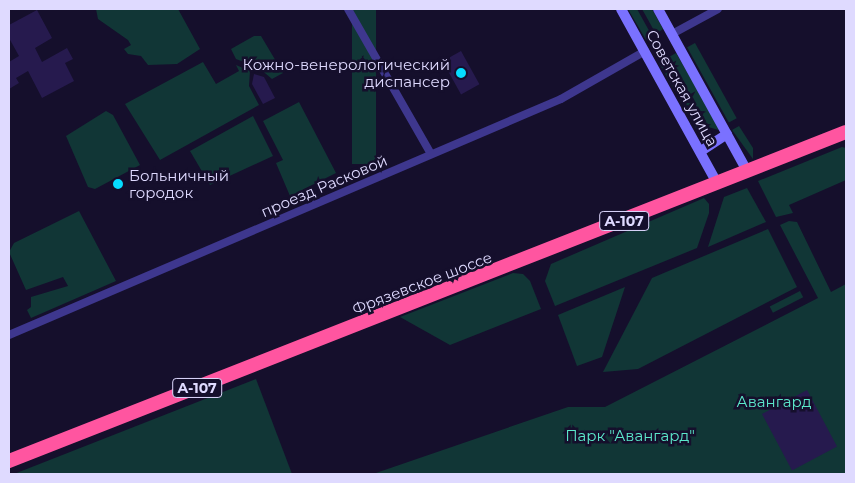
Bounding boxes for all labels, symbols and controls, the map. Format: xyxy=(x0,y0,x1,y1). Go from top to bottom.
street label: Советская улица xyxy=(643,27,721,149)
place label: Кожно-венерологический диспансер xyxy=(243,55,450,90)
marker: Кожно-венерологический диспансер xyxy=(454,66,468,80)
street label: проезд Расковой xyxy=(258,151,390,221)
place label: Больничный городок xyxy=(129,166,229,201)
marker: Больничный городок xyxy=(111,177,125,191)
road number: А-107 xyxy=(599,210,649,232)
street label: Фрязевское шоссе xyxy=(350,248,494,318)
road number: А-107 xyxy=(172,376,222,399)
park label: Авангард xyxy=(736,393,812,411)
park label: Парк "Авангард" xyxy=(565,427,695,445)

